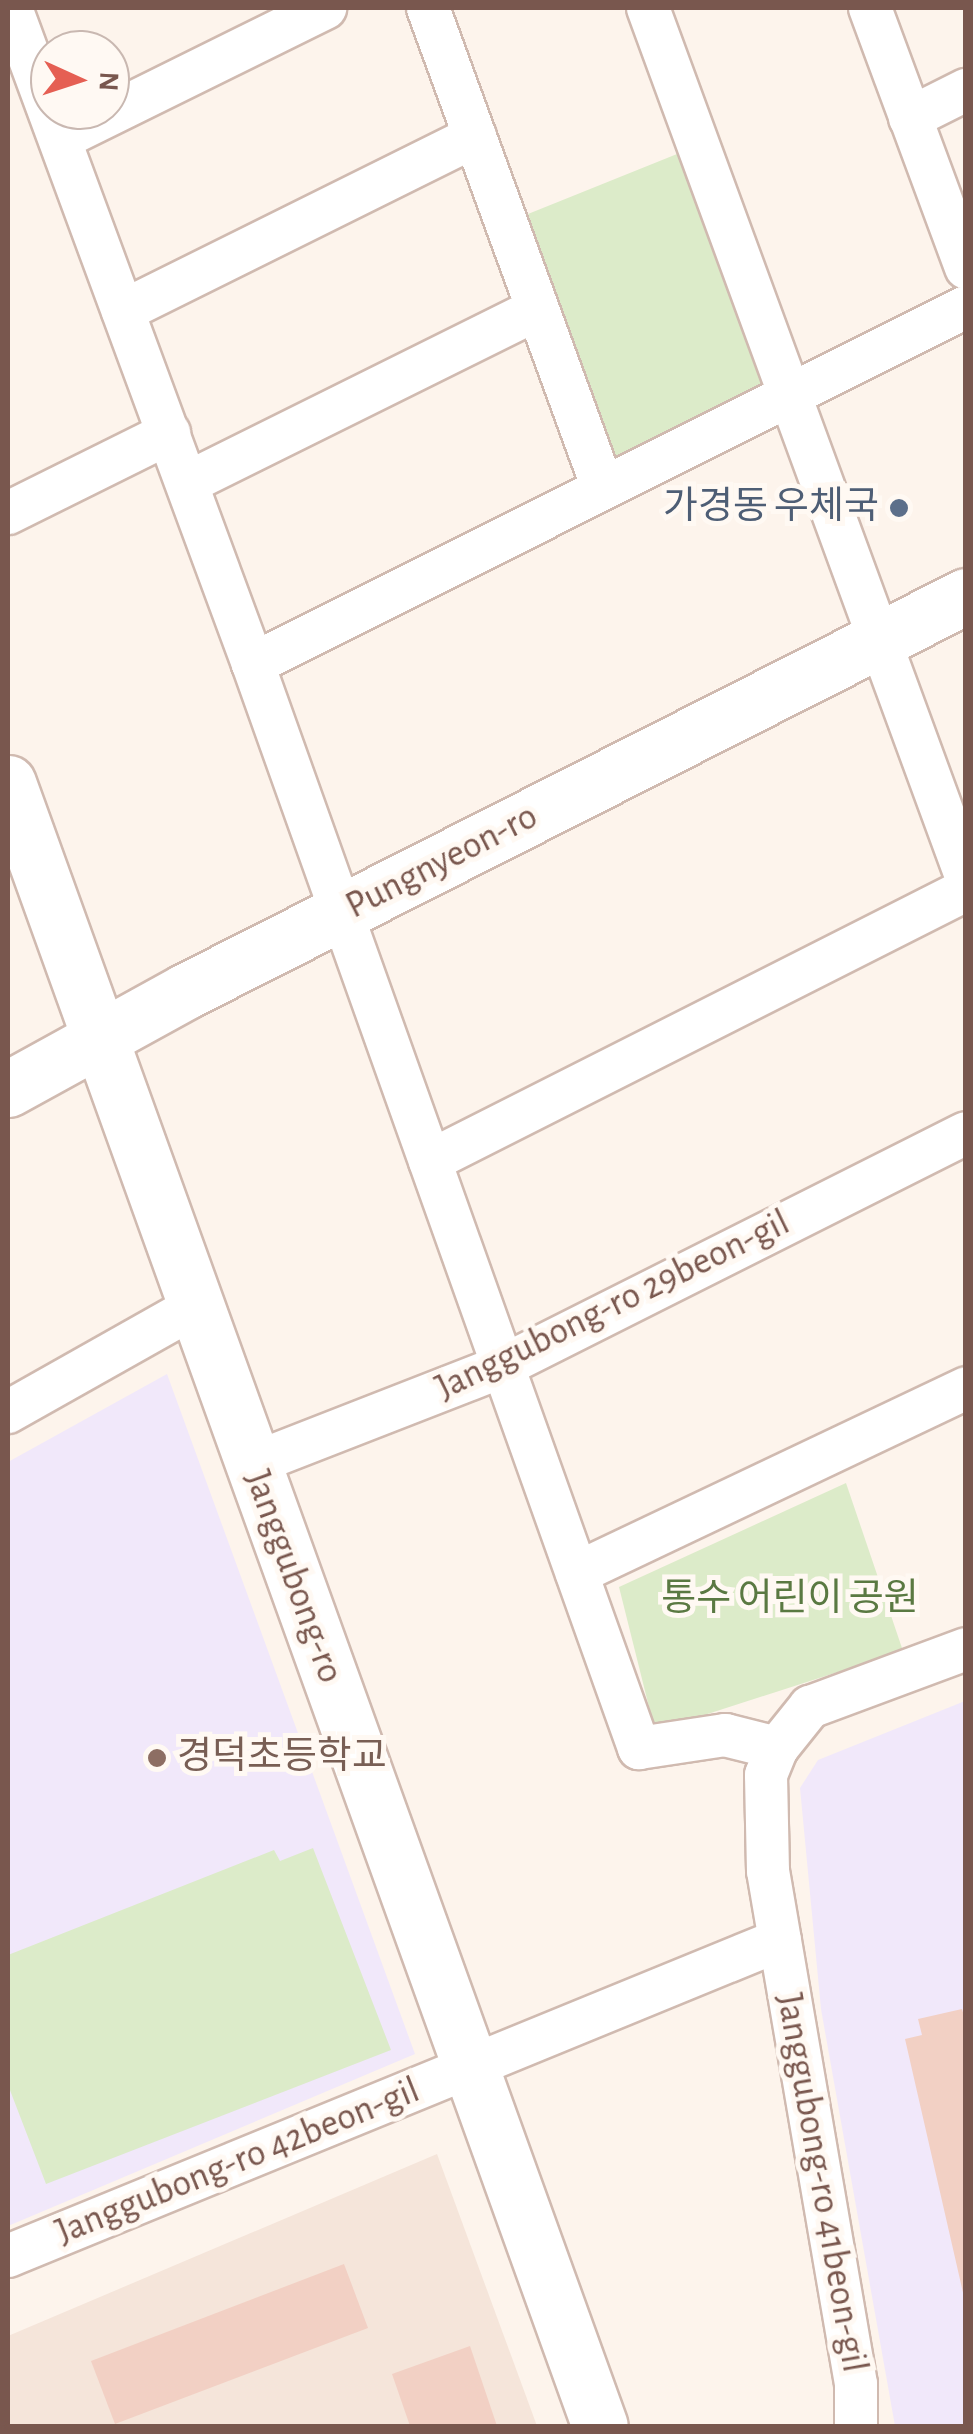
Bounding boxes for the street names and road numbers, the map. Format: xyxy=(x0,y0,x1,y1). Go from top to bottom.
street label: Pungnyeon-ro xyxy=(339,794,545,930)
street label: Janggubong-ro 29beon-gil xyxy=(429,1201,797,1411)
street label: Janggubong-ro xyxy=(233,1465,353,1689)
street label: Janggubong-ro 41beon-gil xyxy=(765,1990,877,2376)
street label: Janggubong-ro 42beon-gil xyxy=(49,2068,427,2256)

